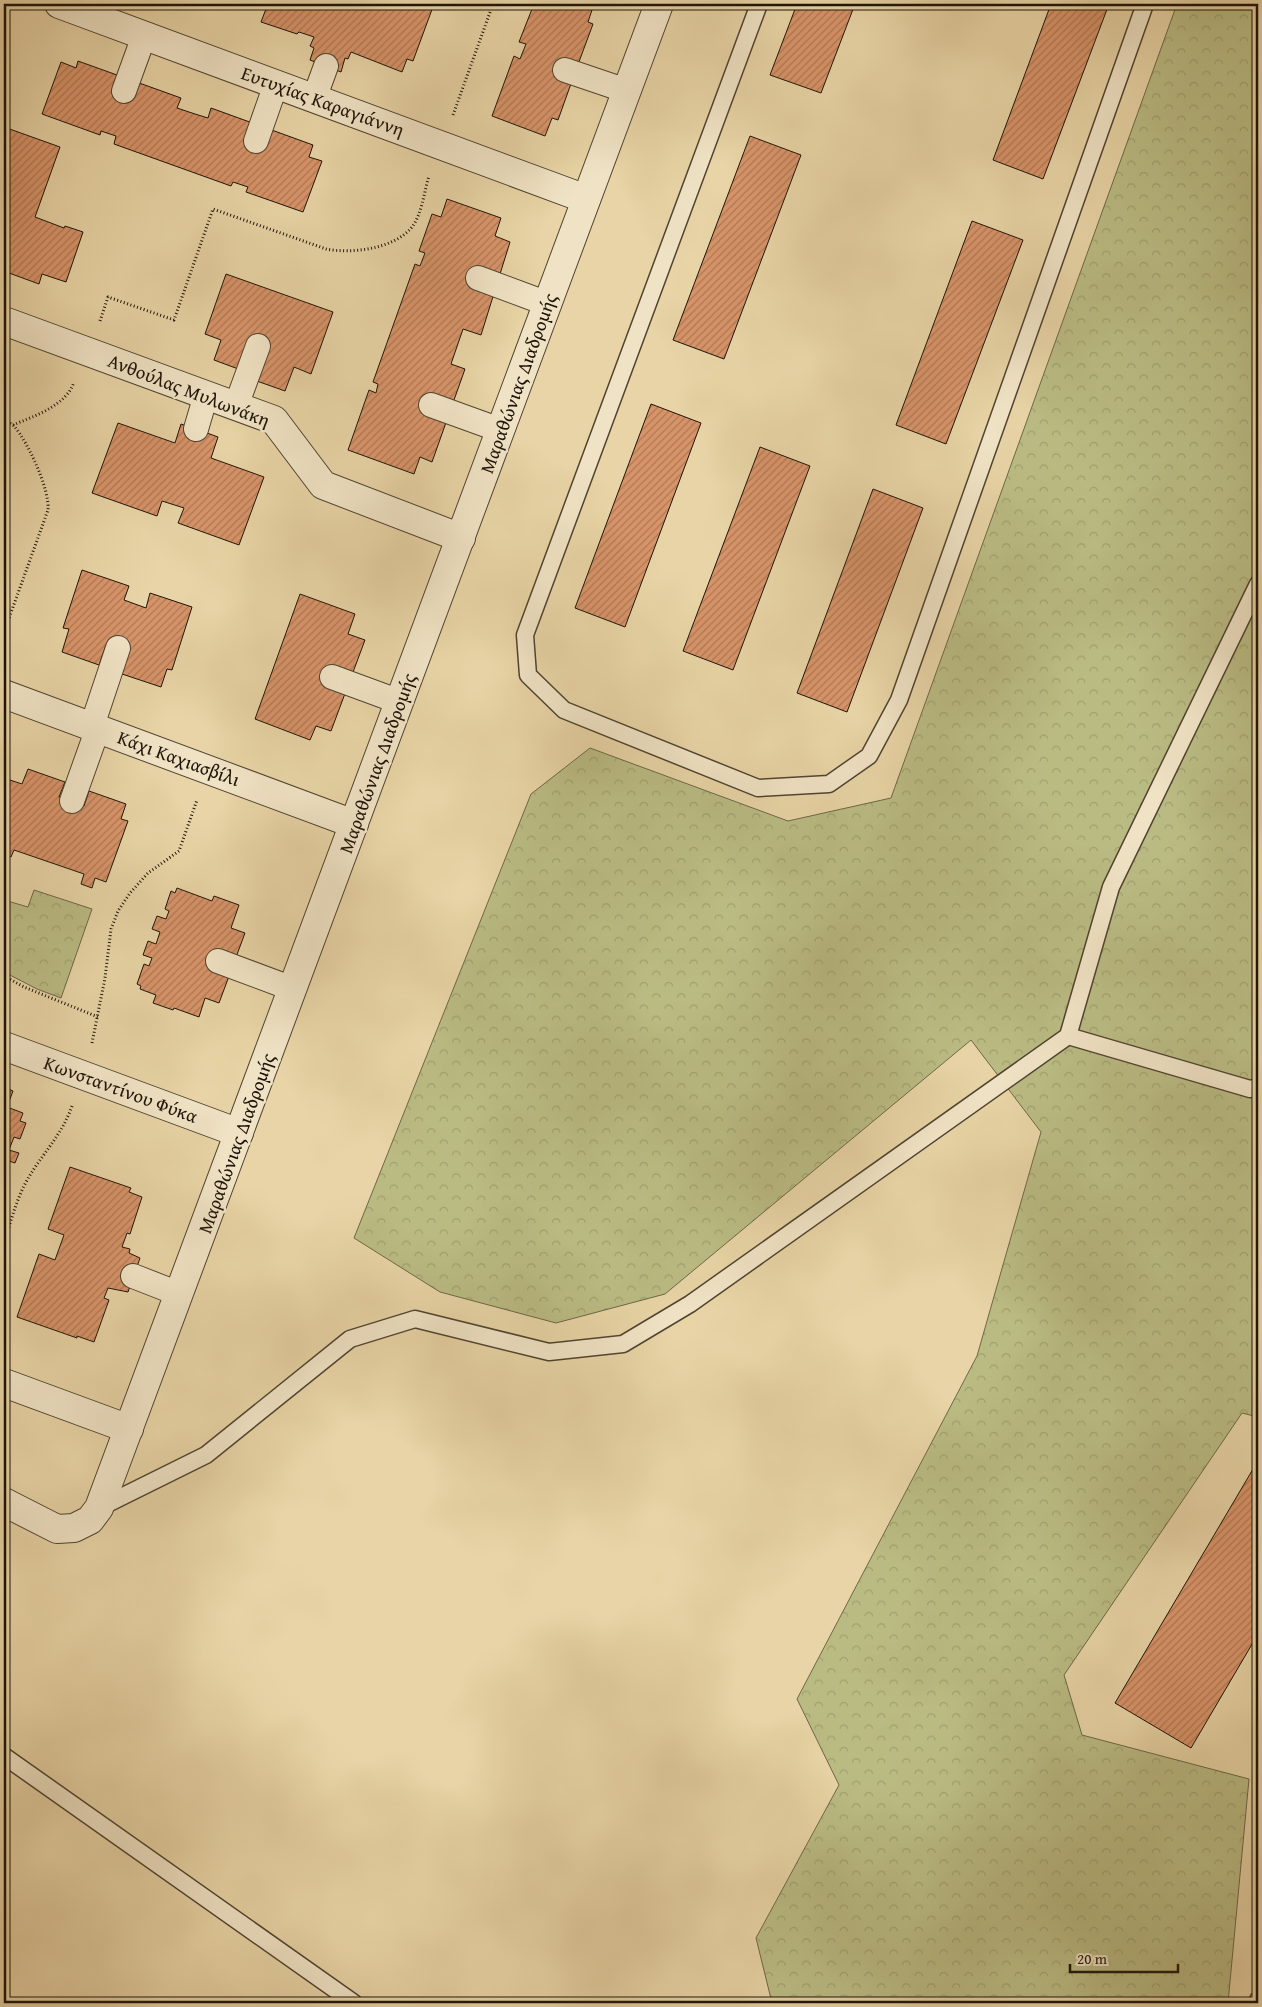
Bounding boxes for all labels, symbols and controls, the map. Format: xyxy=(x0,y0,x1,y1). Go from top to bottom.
street label: Ευτυχίας Καραγιάννη xyxy=(238,59,408,143)
street label: Μαραθώνιας Διαδρομής xyxy=(472,289,564,477)
street label: Ανθούλας Μυλωνάκη xyxy=(104,346,274,434)
street label: Μαραθώνιας Διαδρομής xyxy=(331,669,423,857)
street label: Κάχι Καχιασβίλι xyxy=(114,723,244,793)
street label: Κωνσταντίνου Φύκα xyxy=(40,1048,202,1130)
street label: Μαραθώνιας Διαδρομής xyxy=(190,1049,282,1237)
scale bar xyxy=(1070,1942,1177,1974)
text: 20 m xyxy=(1077,1948,1108,1969)

